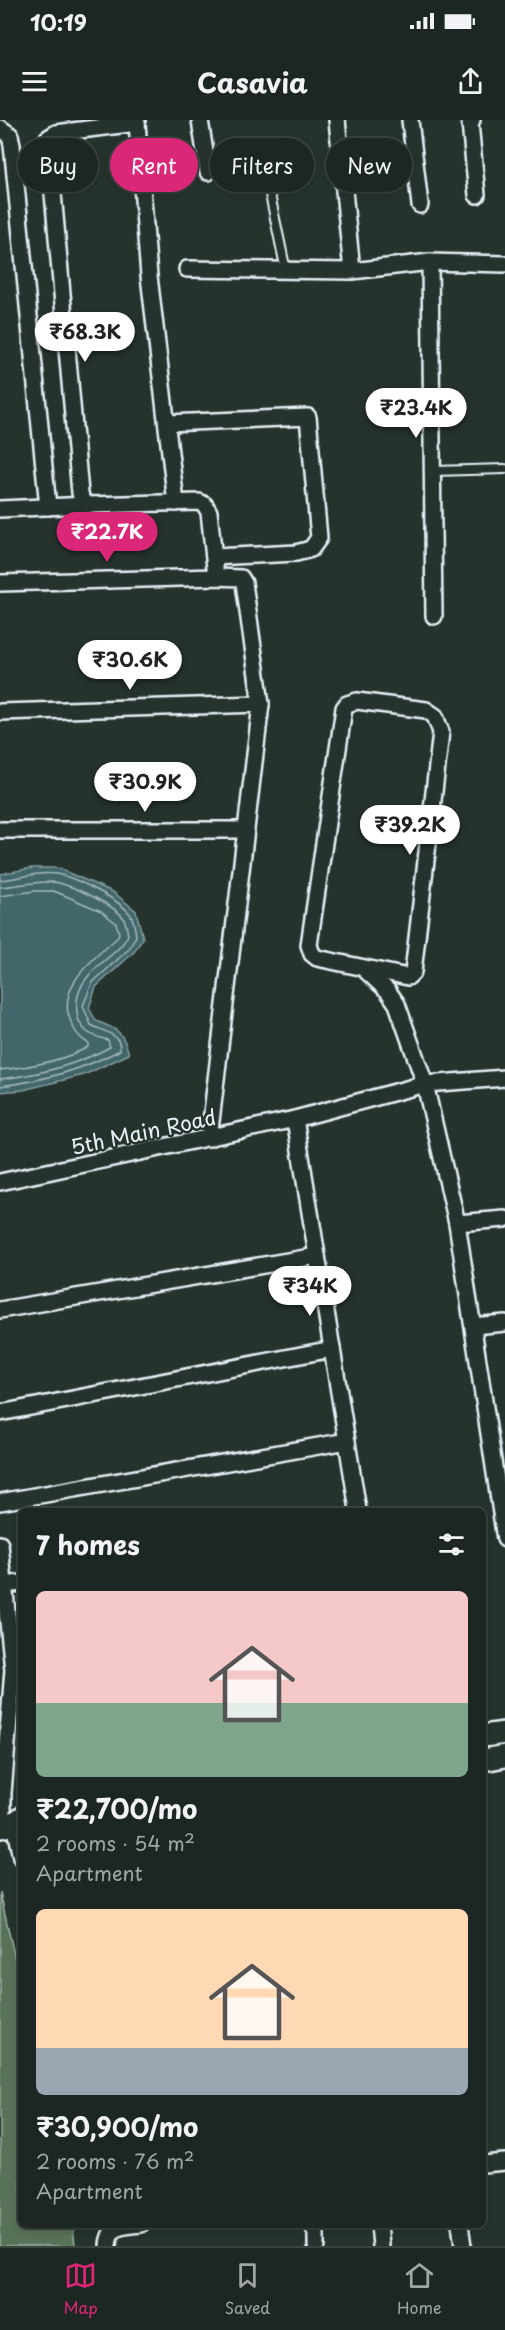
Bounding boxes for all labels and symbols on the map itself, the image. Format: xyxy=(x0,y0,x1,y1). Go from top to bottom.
pin: ₹68.3K xyxy=(36,312,134,363)
pin: ₹23.4K xyxy=(367,388,465,439)
pin: ₹22.7K xyxy=(58,512,156,563)
pin: ₹30.6K xyxy=(81,640,179,691)
pin: ₹30.9K xyxy=(96,762,194,813)
pin: ₹39.2K xyxy=(361,805,459,856)
street label: 5th Main Road xyxy=(67,1100,219,1162)
pin: ₹34K xyxy=(274,1266,346,1317)

